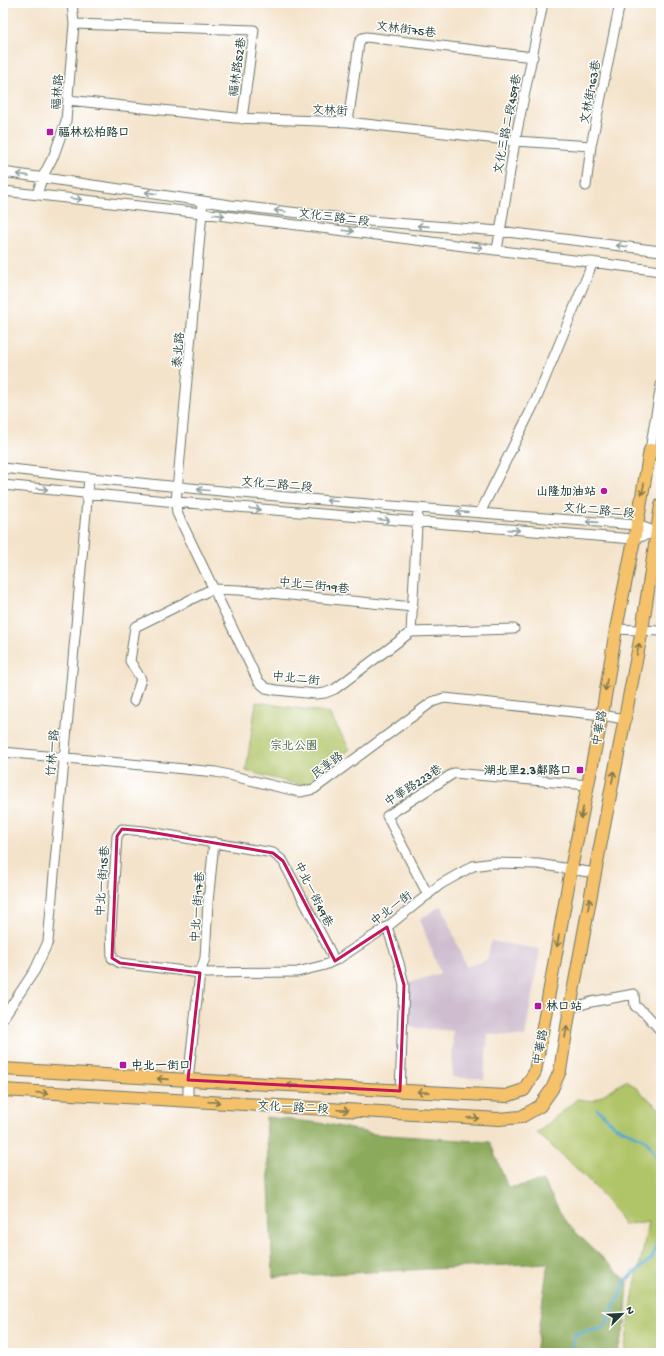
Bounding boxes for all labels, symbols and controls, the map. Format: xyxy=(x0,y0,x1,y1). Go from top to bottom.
street label: 文林街75巷 xyxy=(375,19,437,42)
street label: 福林路52巷 xyxy=(227,36,250,98)
street label: 文林街163巷 xyxy=(578,59,605,126)
street label: 文化三路二段459巷 xyxy=(491,73,526,176)
street label: 福林路 xyxy=(49,74,68,111)
street label: 文林街 xyxy=(312,103,348,120)
place label: 福林松柏路口 xyxy=(58,125,130,141)
marker: 福林松柏路口 xyxy=(45,127,55,137)
one-way arrow xyxy=(17,171,30,179)
one-way arrow xyxy=(145,189,158,197)
one-way arrow xyxy=(69,195,82,203)
one-way arrow xyxy=(274,207,287,214)
street label: 文化三路二段 xyxy=(297,207,370,230)
one-way arrow xyxy=(212,211,225,219)
one-way arrow xyxy=(417,222,430,229)
one-way arrow xyxy=(341,227,354,235)
one-way arrow xyxy=(616,242,629,250)
one-way arrow xyxy=(470,243,483,251)
street label: 泰北路 xyxy=(170,332,189,369)
street label: 文化二路二段 xyxy=(240,475,313,496)
one-way arrow xyxy=(639,482,647,495)
one-way arrow xyxy=(35,485,48,493)
place label: 山隆加油站 xyxy=(536,485,596,500)
one-way arrow xyxy=(197,486,210,493)
marker: 山隆加油站 xyxy=(599,486,609,496)
one-way arrow xyxy=(326,497,339,504)
street label: 文化二路二段 xyxy=(562,501,635,522)
one-way arrow xyxy=(248,505,261,512)
one-way arrow xyxy=(456,508,469,515)
one-way arrow xyxy=(377,516,390,523)
one-way arrow xyxy=(586,518,599,525)
one-way arrow xyxy=(507,526,520,533)
street label: 中北二街19巷 xyxy=(278,575,350,598)
one-way arrow xyxy=(635,643,643,656)
street label: 中北二街 xyxy=(271,670,321,689)
one-way arrow xyxy=(602,678,610,691)
street label: 中華路 xyxy=(590,709,611,747)
street label: 竹林一路 xyxy=(44,729,63,778)
park label: 宗北公園 xyxy=(270,739,318,754)
street label: 民享路 xyxy=(309,749,347,783)
street label: 中華路223巷 xyxy=(382,762,446,811)
place label: 湖北里2.3鄰路口 xyxy=(484,764,572,779)
marker: 湖北里2.3鄰路口 xyxy=(575,765,585,775)
one-way arrow xyxy=(609,771,617,784)
one-way arrow xyxy=(578,806,586,819)
street label: 中北一街15巷 xyxy=(94,845,113,917)
street label: 中北一街49巷 xyxy=(290,859,336,930)
street label: 中北一街17巷 xyxy=(189,871,208,943)
street label: 中北一街 xyxy=(368,889,416,930)
one-way arrow xyxy=(585,898,593,911)
one-way arrow xyxy=(554,934,562,947)
place label: 林口站 xyxy=(546,1000,582,1015)
marker: 林口站 xyxy=(533,1001,543,1011)
one-way arrow xyxy=(562,1026,570,1039)
street label: 中華路 xyxy=(531,1028,552,1066)
place label: 中北一街口 xyxy=(131,1059,191,1074)
marker: 中北一街口 xyxy=(118,1060,128,1070)
one-way arrow xyxy=(157,1075,170,1082)
one-way arrow xyxy=(287,1082,300,1089)
one-way arrow xyxy=(417,1088,430,1096)
one-way arrow xyxy=(35,1089,48,1096)
one-way arrow xyxy=(207,1098,220,1106)
street label: 文化一路二段 xyxy=(257,1099,329,1118)
one-way arrow xyxy=(336,1106,349,1113)
one-way arrow xyxy=(466,1114,479,1121)
north arrow xyxy=(602,1294,642,1334)
text: N xyxy=(622,1305,636,1316)

